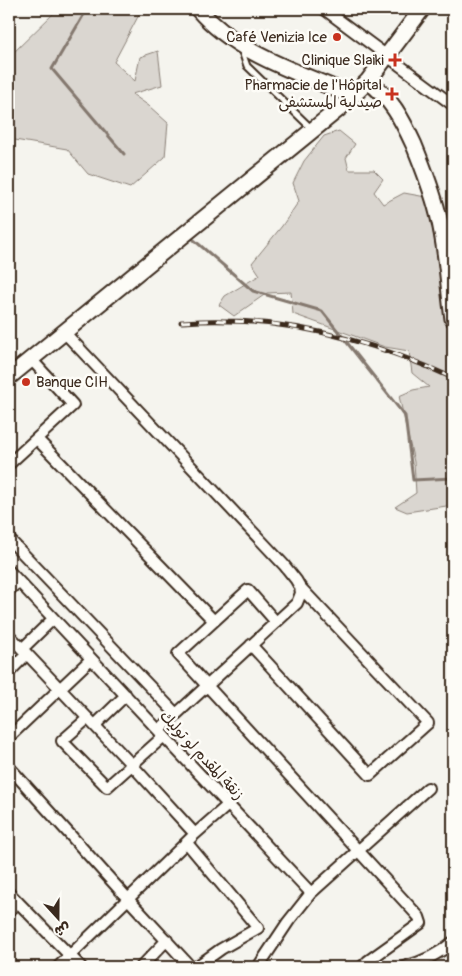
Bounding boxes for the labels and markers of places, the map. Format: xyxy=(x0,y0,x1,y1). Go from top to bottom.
place label: Café Venizia Ice xyxy=(226,28,328,47)
marker: Café Venizia Ice xyxy=(331,31,343,43)
place label: Clinique Slaiki xyxy=(301,51,384,70)
marker: Clinique Slaiki xyxy=(388,53,402,67)
place label: Pharmacie de l'Hôpital صيدلية المستشفى xyxy=(244,76,382,112)
marker: Pharmacie de l'Hôpital صيدلية المستشفى xyxy=(386,88,398,100)
place label: Banque CIH xyxy=(36,373,108,392)
marker: Banque CIH xyxy=(20,376,32,388)

